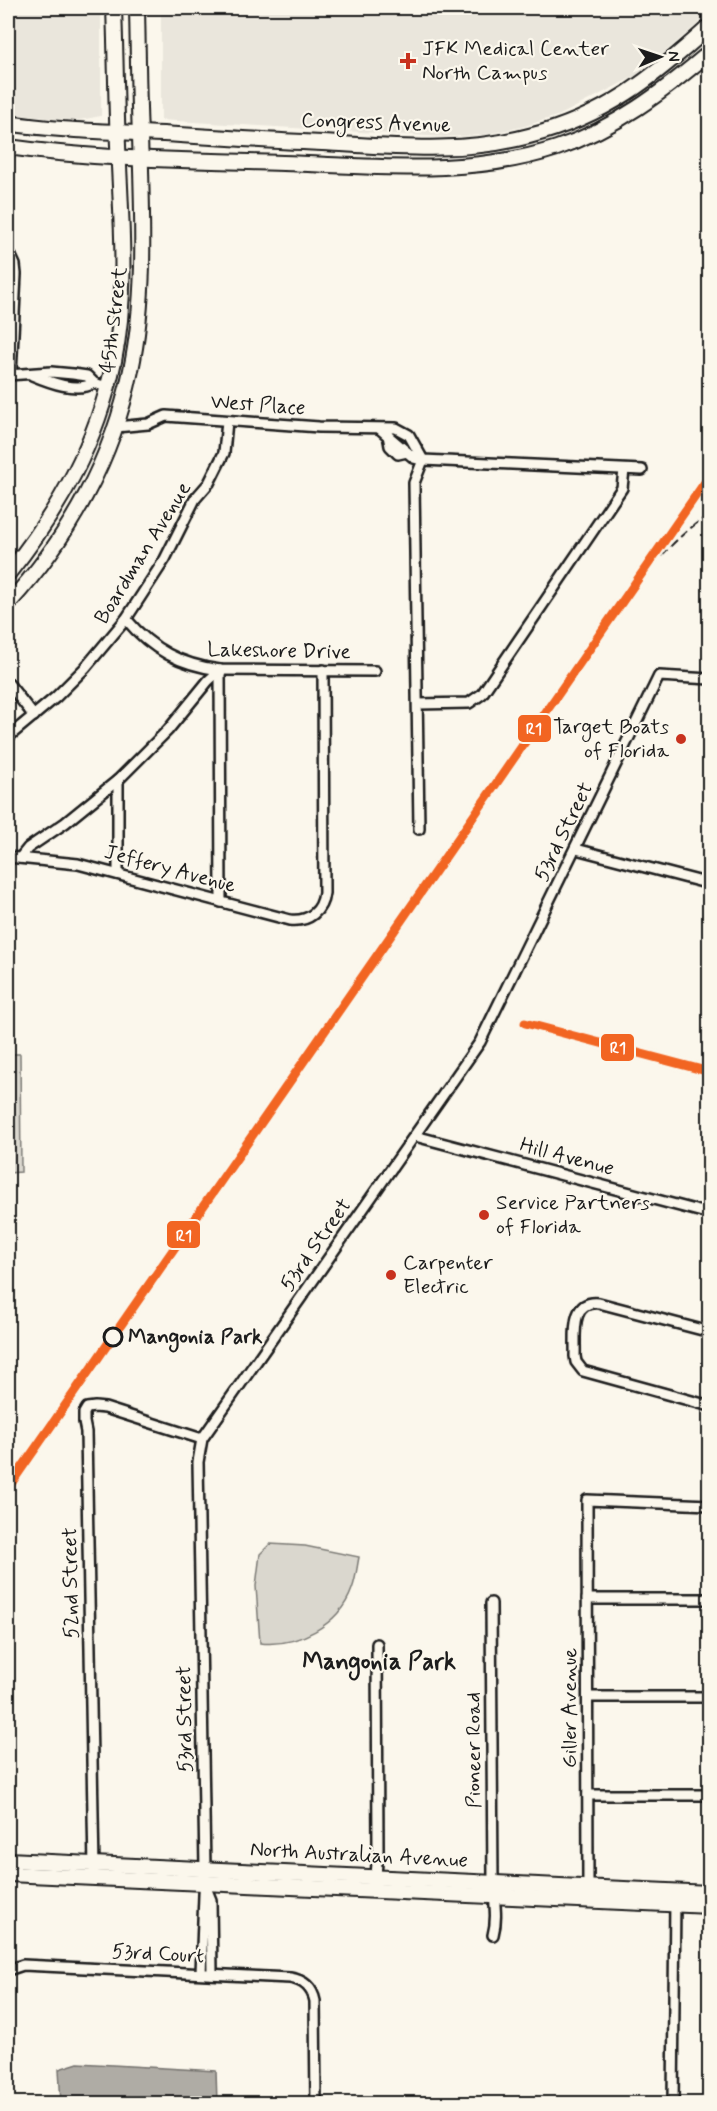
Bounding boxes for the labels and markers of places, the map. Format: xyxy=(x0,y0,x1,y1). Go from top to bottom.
place label: JFK Medical Center North Campus xyxy=(422,35,609,87)
marker: JFK Medical Center North Campus xyxy=(399,52,417,70)
place label: Target Boats of Florida xyxy=(553,713,669,765)
marker: Target Boats of Florida xyxy=(674,732,688,746)
place label: Service Partners of Florida xyxy=(496,1189,650,1241)
marker: Service Partners of Florida xyxy=(477,1208,491,1222)
place label: Carpenter Electric xyxy=(403,1249,493,1301)
marker: Carpenter Electric xyxy=(384,1268,398,1282)
place label: Mangonia Park xyxy=(128,1323,263,1353)
marker: Mangonia Park xyxy=(103,1327,123,1347)

